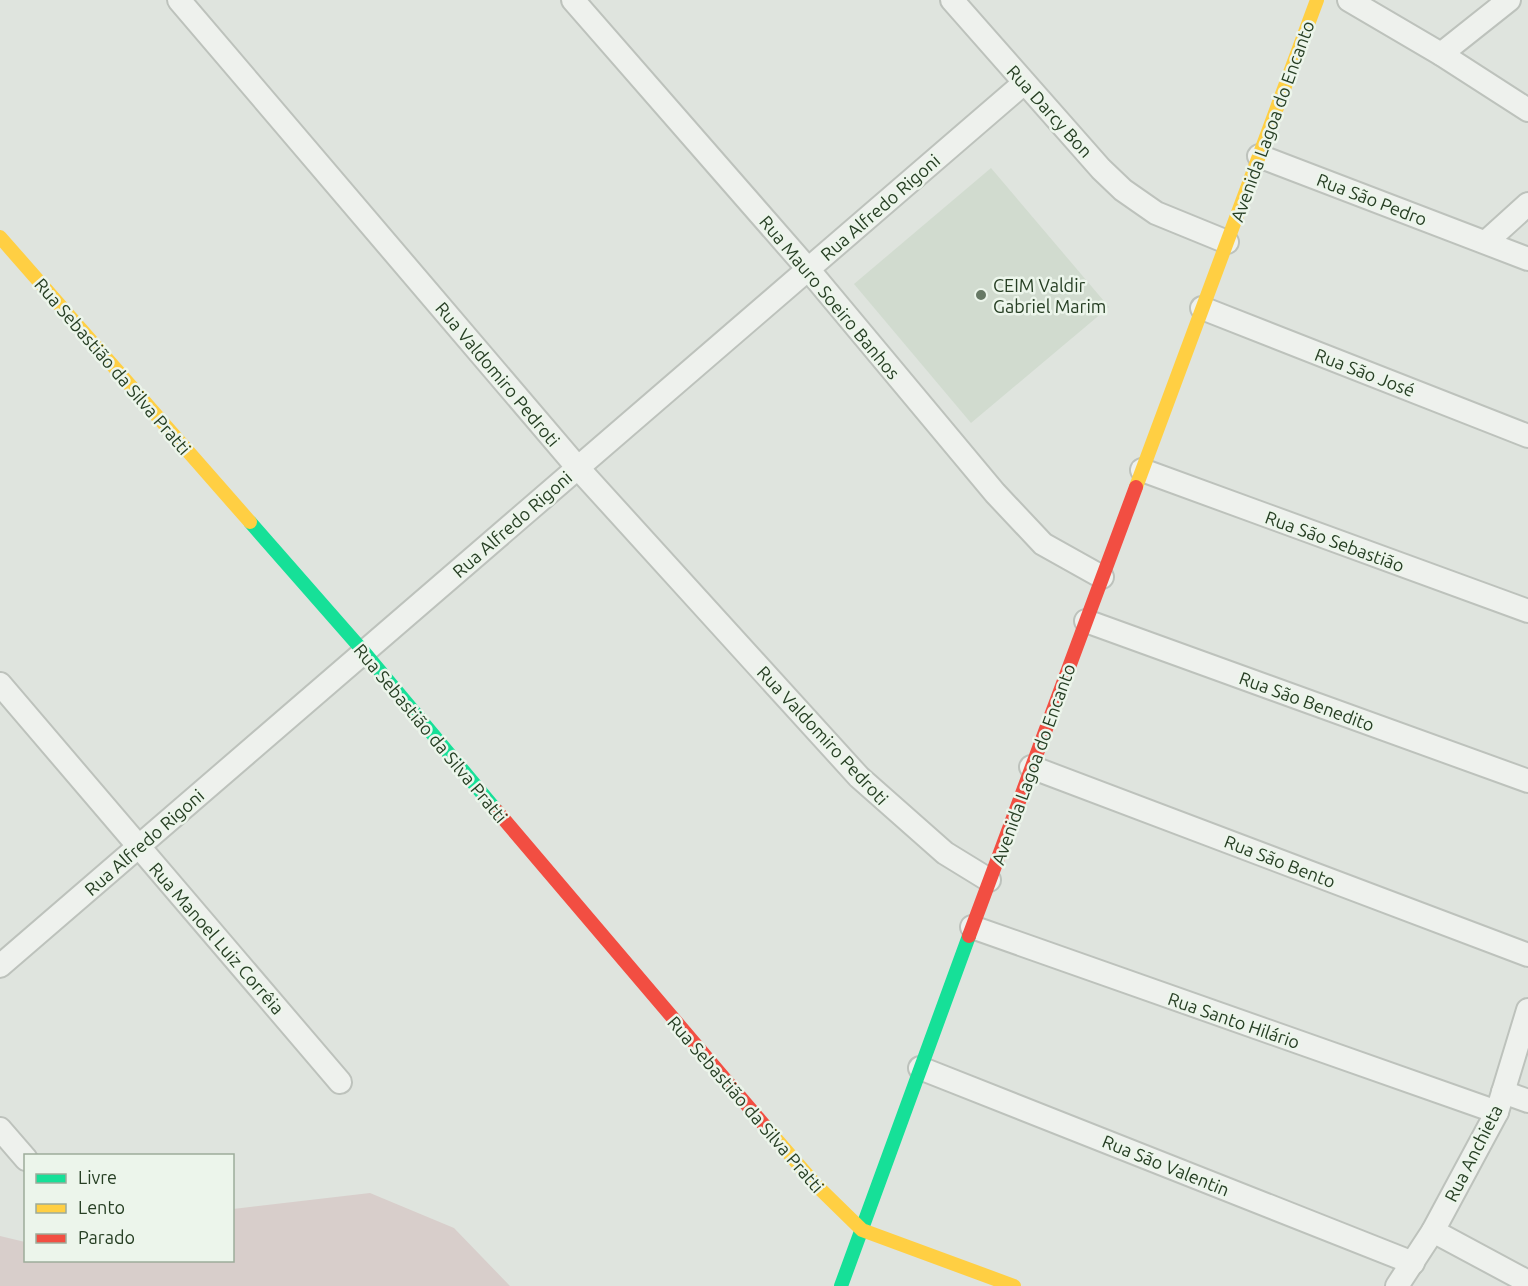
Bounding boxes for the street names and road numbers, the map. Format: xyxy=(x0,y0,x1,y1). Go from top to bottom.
street label: Avenida Lagoa do Encanto xyxy=(1226,18,1318,224)
street label: Rua Darcy Bon xyxy=(1003,61,1097,161)
street label: Rua Alfredo Rigoni xyxy=(816,150,944,264)
street label: Rua São Pedro xyxy=(1314,169,1430,229)
street label: Rua Mauro Soeiro Banhos xyxy=(756,211,904,383)
street label: Rua Sebastião da Silva Pratti xyxy=(31,274,195,458)
street label: Rua Valdomiro Pedroti xyxy=(432,298,564,450)
street label: Rua São José xyxy=(1312,344,1418,400)
street label: Rua Alfredo Rigoni xyxy=(448,467,576,581)
street label: Rua São Sebastião xyxy=(1263,507,1407,575)
street label: Rua Sebastião da Silva Pratti xyxy=(350,640,512,826)
street label: Avenida Lagoa do Encanto xyxy=(987,661,1079,867)
street label: Rua Valdomiro Pedroti xyxy=(754,662,892,808)
street label: Rua São Benedito xyxy=(1237,667,1377,735)
street label: Rua Alfredo Rigoni xyxy=(80,785,208,899)
street label: Rua São Bento xyxy=(1222,831,1338,891)
street label: Rua Manoel Luiz Corrêia xyxy=(146,858,288,1018)
street label: Rua Santo Hilário xyxy=(1165,988,1303,1052)
street label: Rua Sebastião da Silva Pratti xyxy=(664,1012,828,1196)
street label: Rua Anchieta xyxy=(1440,1101,1506,1205)
street label: Rua São Valentin xyxy=(1100,1130,1232,1200)

